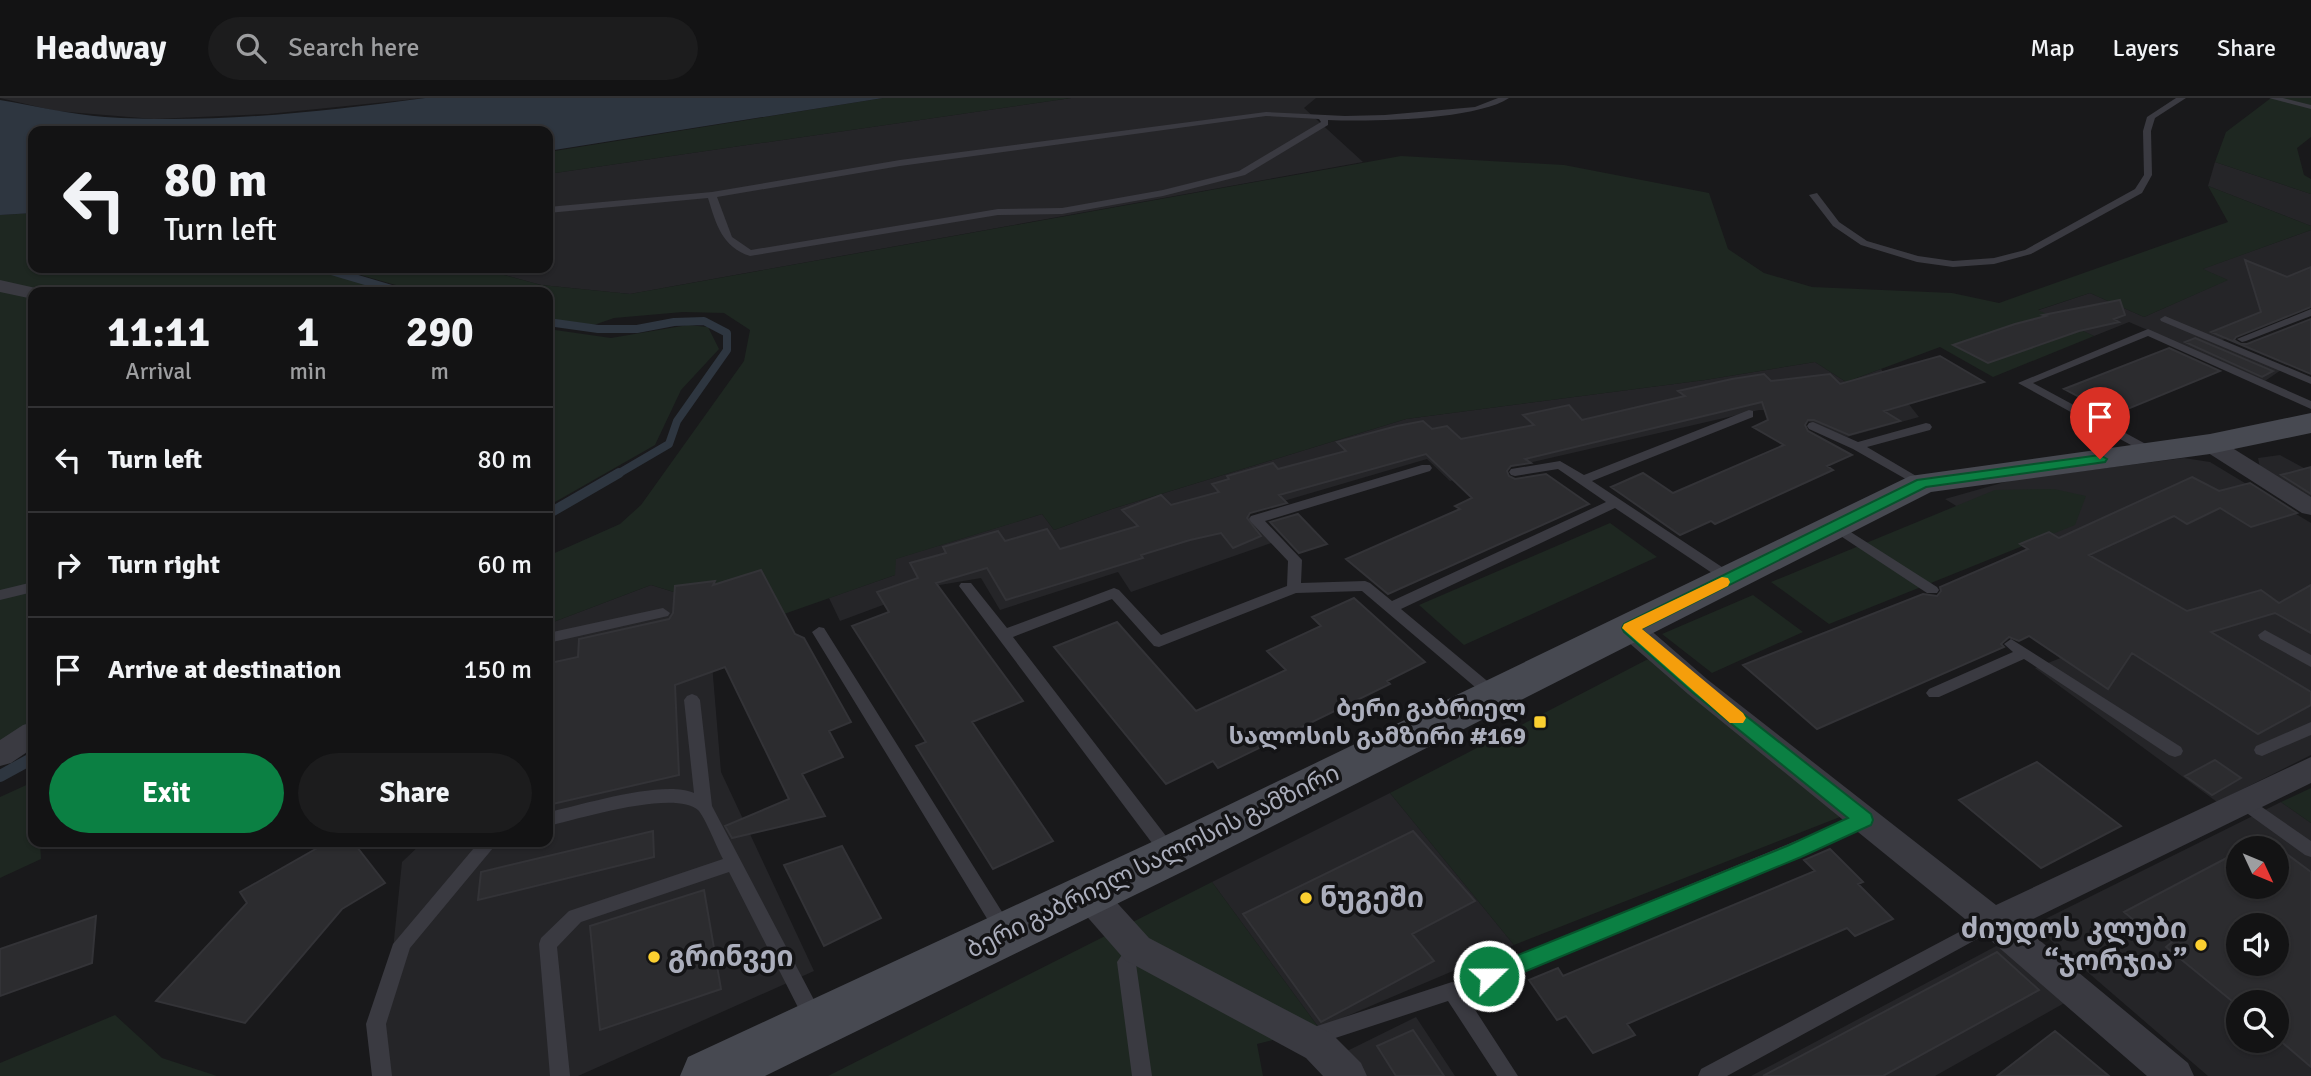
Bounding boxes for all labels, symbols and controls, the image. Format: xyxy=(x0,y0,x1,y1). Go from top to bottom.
search box xyxy=(208,17,698,80)
text: Headway xyxy=(35,28,166,69)
icon: search xyxy=(232,29,270,67)
text: Search here xyxy=(288,32,419,64)
text: Map xyxy=(2030,33,2075,63)
text: Layers xyxy=(2113,33,2179,63)
text: Share xyxy=(2217,33,2276,63)
text: 80 m xyxy=(164,150,267,210)
icon: left xyxy=(49,154,140,245)
text: Turn left xyxy=(164,210,277,249)
text: 11:11 xyxy=(107,307,210,358)
text: 1 xyxy=(297,307,319,358)
text: 290 xyxy=(406,307,474,358)
text: Arrival xyxy=(126,357,192,386)
text: min xyxy=(289,357,327,386)
text: m xyxy=(431,357,449,386)
pin xyxy=(2070,387,2130,459)
icon: arrive xyxy=(2081,398,2119,436)
icon: left xyxy=(49,441,87,479)
text: Turn left xyxy=(108,444,202,476)
text: 80 m xyxy=(477,444,532,476)
icon: right xyxy=(49,546,87,584)
text: Turn right xyxy=(108,549,220,581)
text: 60 m xyxy=(477,549,532,581)
icon: arrive xyxy=(49,651,87,689)
text: Arrive at destination xyxy=(108,654,341,686)
text: 150 m xyxy=(463,654,532,686)
place label: ბერი გაბრიელ სალოსის გამზირი #169 xyxy=(1229,693,1526,751)
marker: ბერი გაბრიელ სალოსის გამზირი #169 xyxy=(1532,714,1548,730)
button: Exit xyxy=(49,753,284,833)
button: Share xyxy=(298,753,532,833)
street label: ბერი გაბრიელ სალოსის გამზირი xyxy=(962,757,1344,965)
north arrow xyxy=(2226,836,2289,900)
map controls xyxy=(2226,836,2289,1053)
place label: ნუგეში xyxy=(1320,881,1424,915)
marker: ნუგეში xyxy=(1298,890,1314,906)
place label: ძიუდოს კლუბი “ჯორჯია” xyxy=(1961,912,2187,978)
button: sound xyxy=(2226,913,2289,976)
marker: ძიუდოს კლუბი “ჯორჯია” xyxy=(2193,937,2209,953)
position arrow xyxy=(1452,939,1526,1013)
place label: გრინვეი xyxy=(668,940,794,974)
marker: გრინვეი xyxy=(646,949,662,965)
button: search xyxy=(2226,990,2289,1053)

